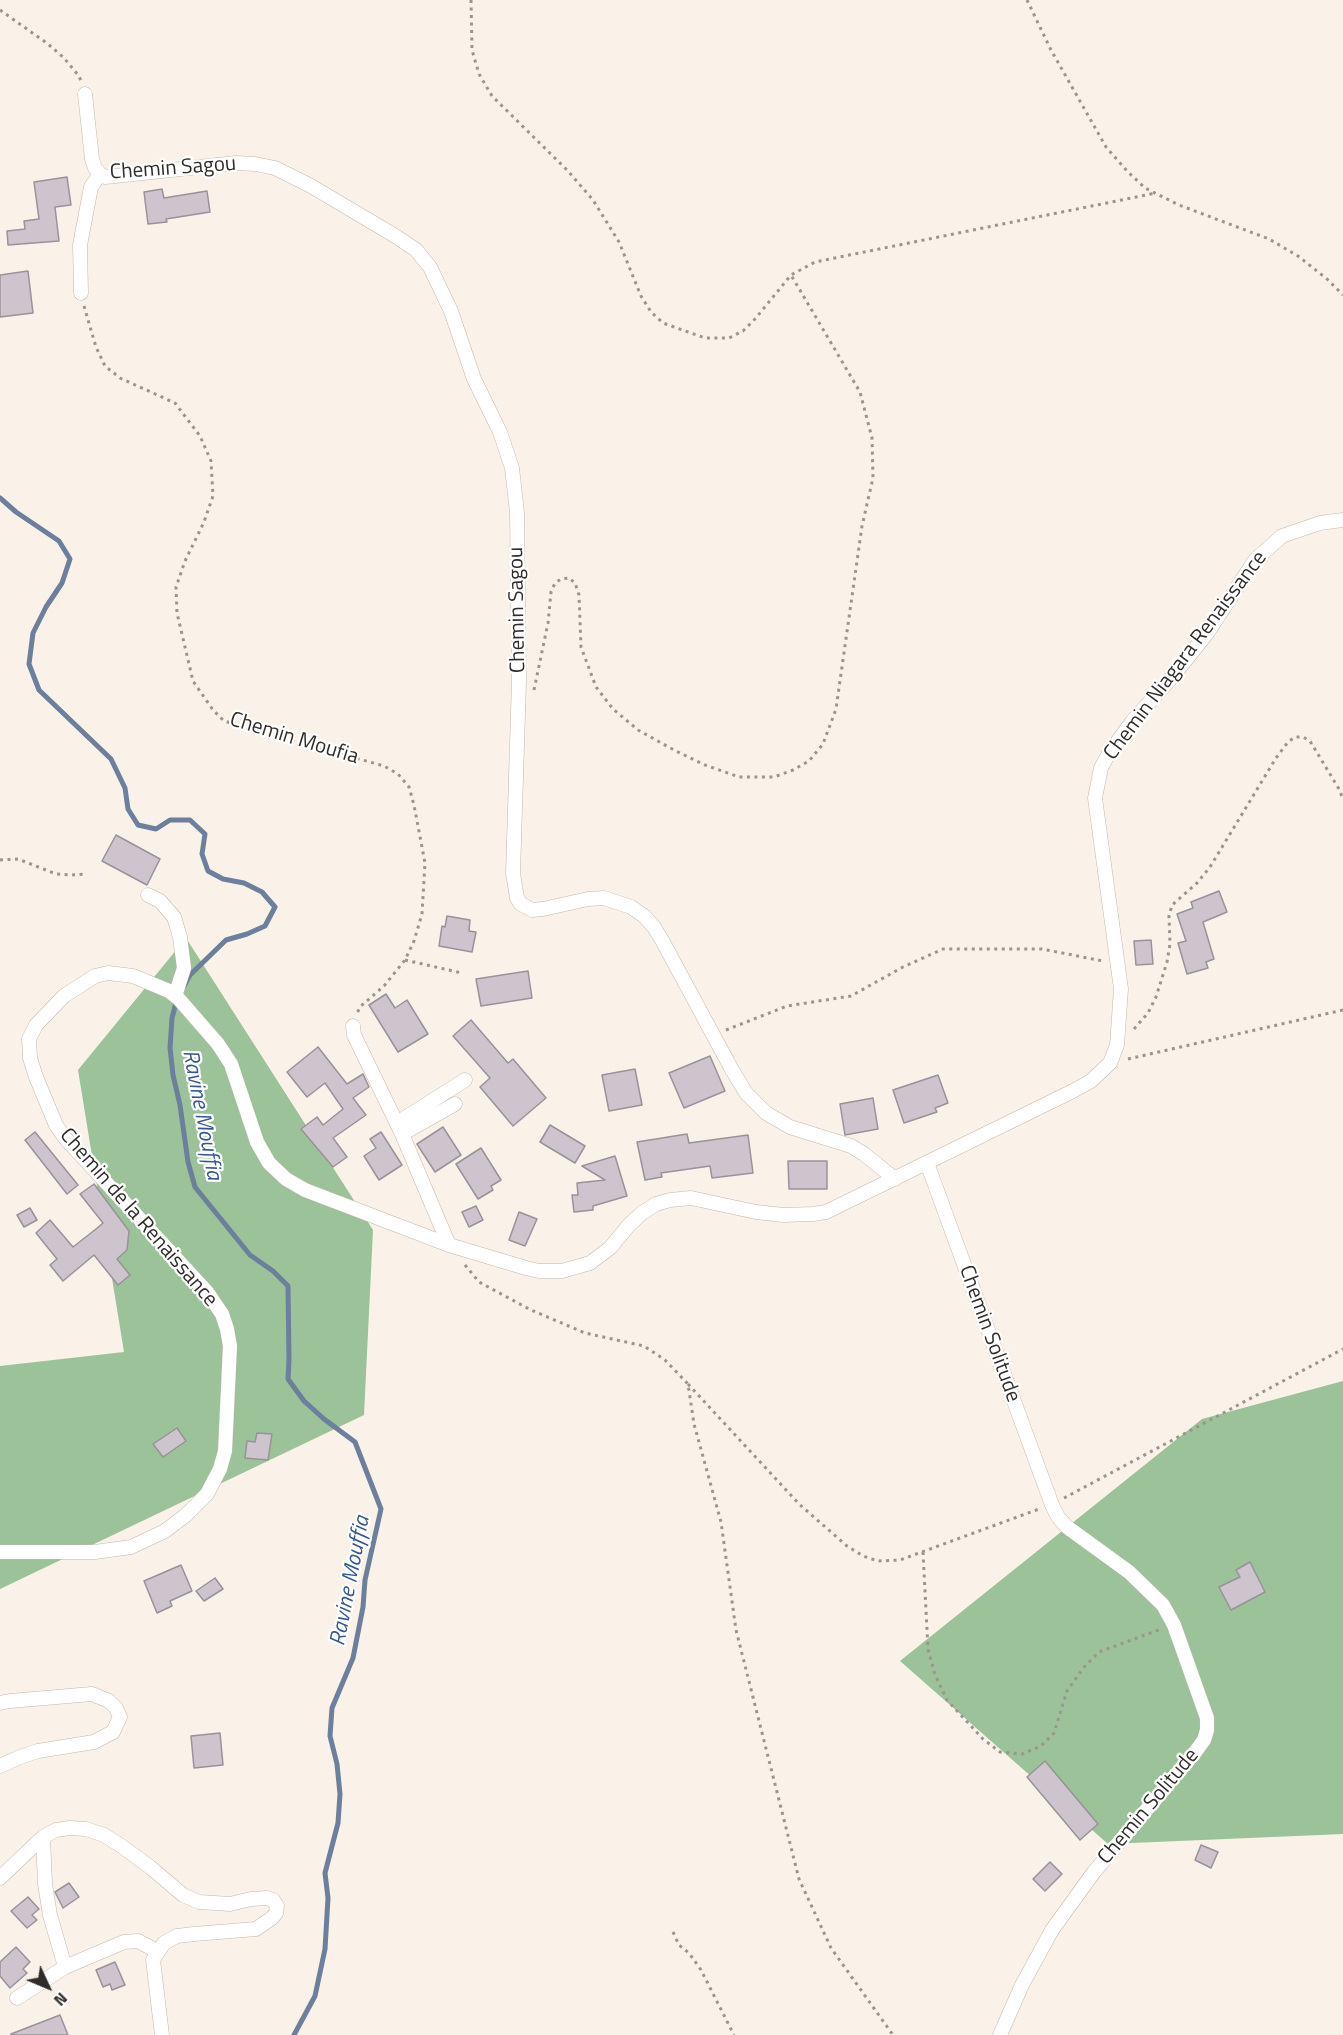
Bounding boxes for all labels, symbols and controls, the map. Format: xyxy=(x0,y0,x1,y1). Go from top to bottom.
street label: Chemin Sagou xyxy=(109,152,237,186)
street label: Chemin Sagou xyxy=(504,547,532,673)
street label: Chemin Niagara Renaissance xyxy=(1099,547,1273,765)
street label: Chemin Moufia xyxy=(227,707,361,771)
water label: Ravine Mouffia xyxy=(175,1048,227,1182)
street label: Chemin de la Renaissance xyxy=(54,1124,222,1312)
street label: Chemin Solitude xyxy=(953,1262,1025,1406)
water label: Ravine Mouffia xyxy=(325,1514,377,1648)
street label: Chemin Solitude xyxy=(1093,1744,1205,1870)
north arrow xyxy=(18,1957,78,2017)
text: N xyxy=(48,1987,73,2012)

